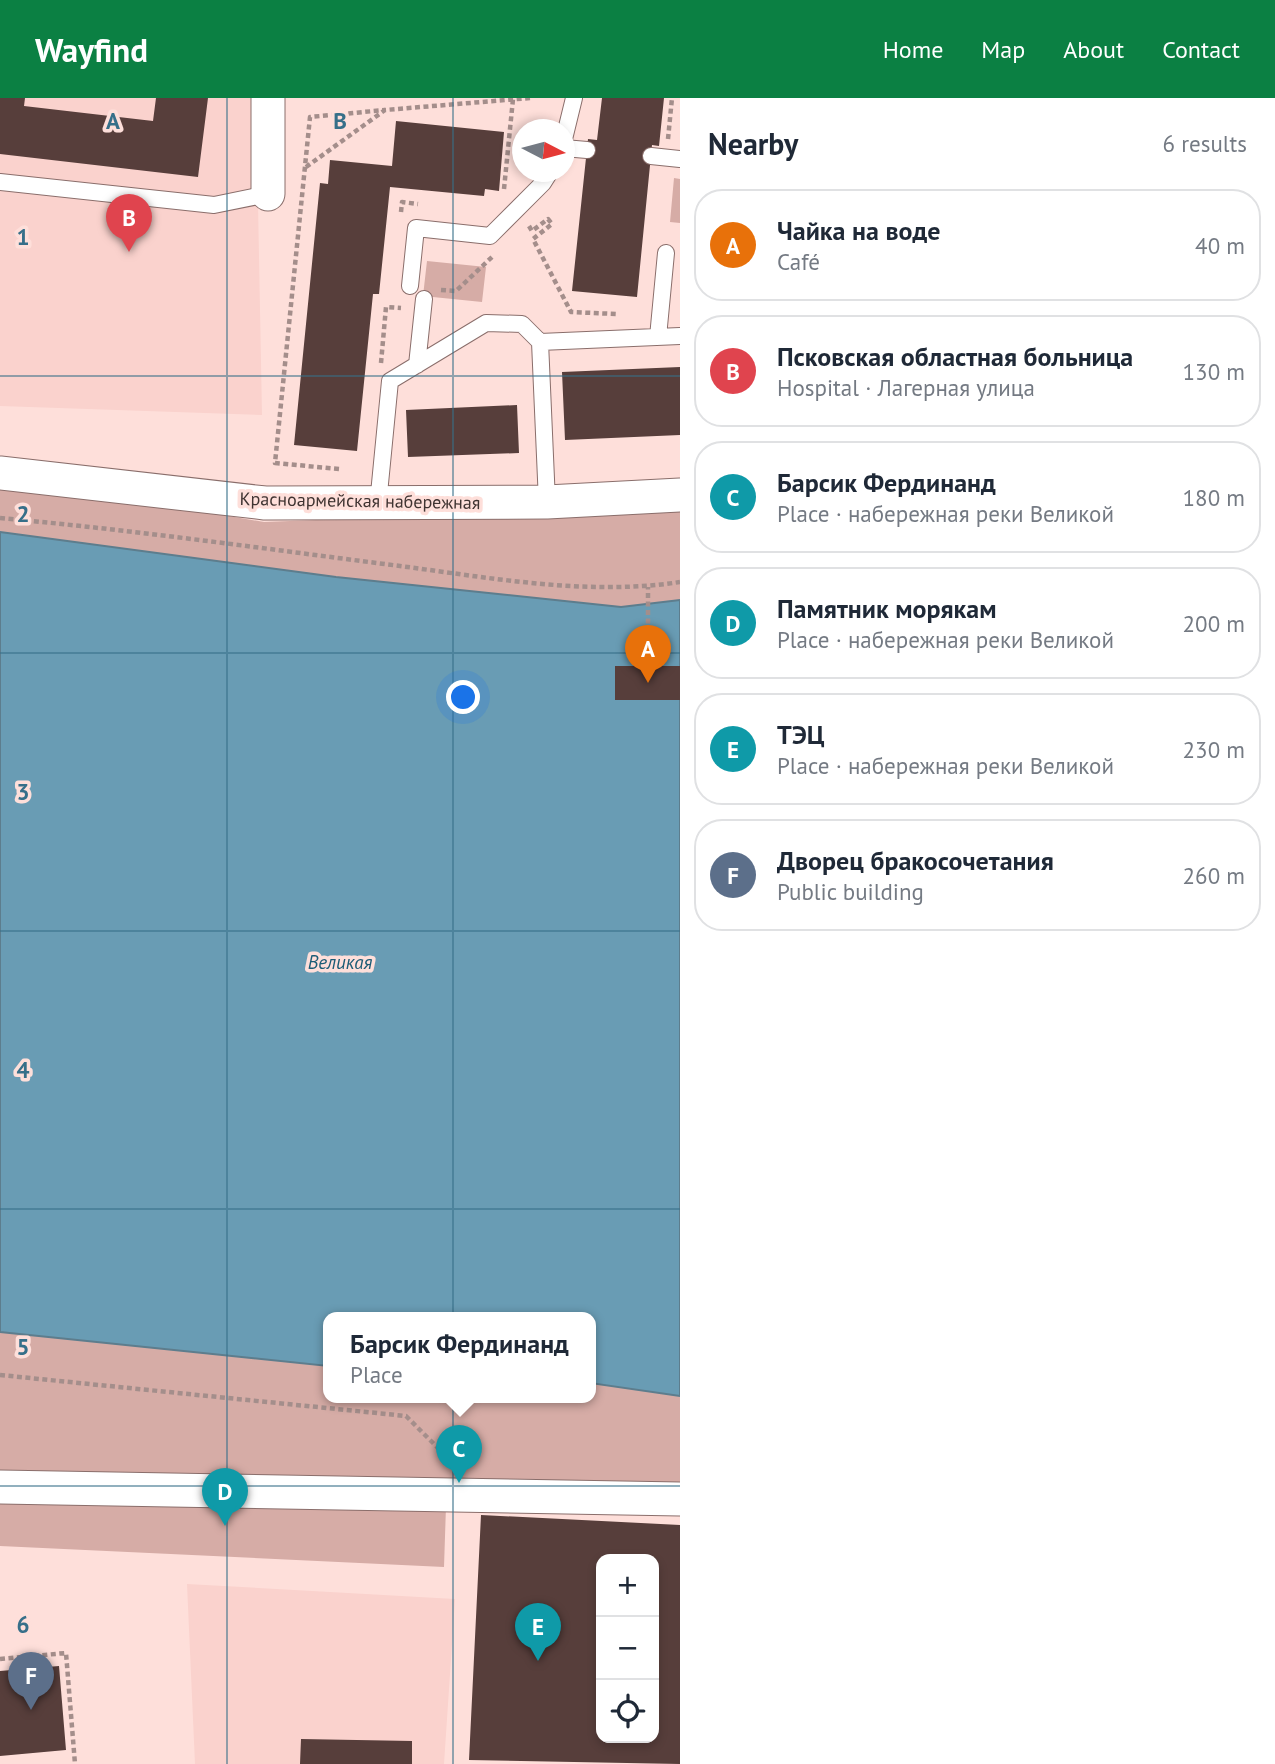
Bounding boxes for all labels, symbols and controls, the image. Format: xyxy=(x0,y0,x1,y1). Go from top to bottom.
text: Wayfind xyxy=(35,28,148,71)
text: Home xyxy=(883,34,943,65)
text: Map xyxy=(981,34,1025,65)
text: About xyxy=(1063,34,1124,65)
text: Contact xyxy=(1162,34,1240,65)
text: A xyxy=(106,106,120,135)
text: B xyxy=(333,106,347,135)
north arrow xyxy=(512,119,575,182)
text: Nearby xyxy=(708,124,798,163)
text: 6 results xyxy=(1163,129,1247,158)
pin: B xyxy=(106,194,152,252)
text: Чайка на воде xyxy=(777,214,941,247)
text: 1 xyxy=(16,222,30,251)
text: A xyxy=(726,231,740,260)
text: 40 m xyxy=(1195,231,1245,260)
text: Café xyxy=(777,247,820,276)
text: Псковская областная больница xyxy=(777,340,1133,373)
text: B xyxy=(726,357,740,386)
text: 130 m xyxy=(1183,357,1245,386)
text: Hospital · Лагерная улица xyxy=(777,373,1035,402)
text: Барсик Фердинанд xyxy=(777,466,996,499)
text: C xyxy=(727,483,739,512)
text: 180 m xyxy=(1183,483,1245,512)
street label: Красноармейская набережная xyxy=(239,487,481,514)
text: 2 xyxy=(16,499,30,528)
text: Place · набережная реки Великой xyxy=(777,499,1114,528)
text: Памятник морякам xyxy=(777,592,997,625)
text: D xyxy=(726,609,740,638)
text: 200 m xyxy=(1183,609,1245,638)
pin: A xyxy=(625,625,671,683)
text: Place · набережная реки Великой xyxy=(777,625,1114,654)
your location xyxy=(446,680,480,714)
text: ТЭЦ xyxy=(777,718,825,751)
text: E xyxy=(727,735,739,764)
text: 230 m xyxy=(1183,735,1245,764)
text: Place · набережная реки Великой xyxy=(777,751,1114,780)
text: 3 xyxy=(16,777,30,806)
text: Дворец бракосочетания xyxy=(777,844,1054,877)
text: F xyxy=(727,861,739,890)
text: 260 m xyxy=(1183,861,1245,890)
text: Public building xyxy=(777,877,924,906)
water label: Великая xyxy=(308,950,372,974)
text: 4 xyxy=(16,1055,30,1084)
popup xyxy=(323,1312,596,1403)
text: Барсик Фердинанд xyxy=(350,1327,569,1360)
text: 5 xyxy=(16,1332,30,1361)
text: Place xyxy=(350,1360,403,1389)
pin: C xyxy=(436,1425,482,1483)
pin: D xyxy=(202,1468,248,1526)
map controls xyxy=(596,1554,659,1743)
button: + xyxy=(596,1554,659,1617)
pin: E xyxy=(515,1603,561,1661)
text: 6 xyxy=(16,1610,30,1639)
button: − xyxy=(596,1617,659,1680)
pin: F xyxy=(8,1652,54,1710)
button: locate xyxy=(596,1680,659,1743)

